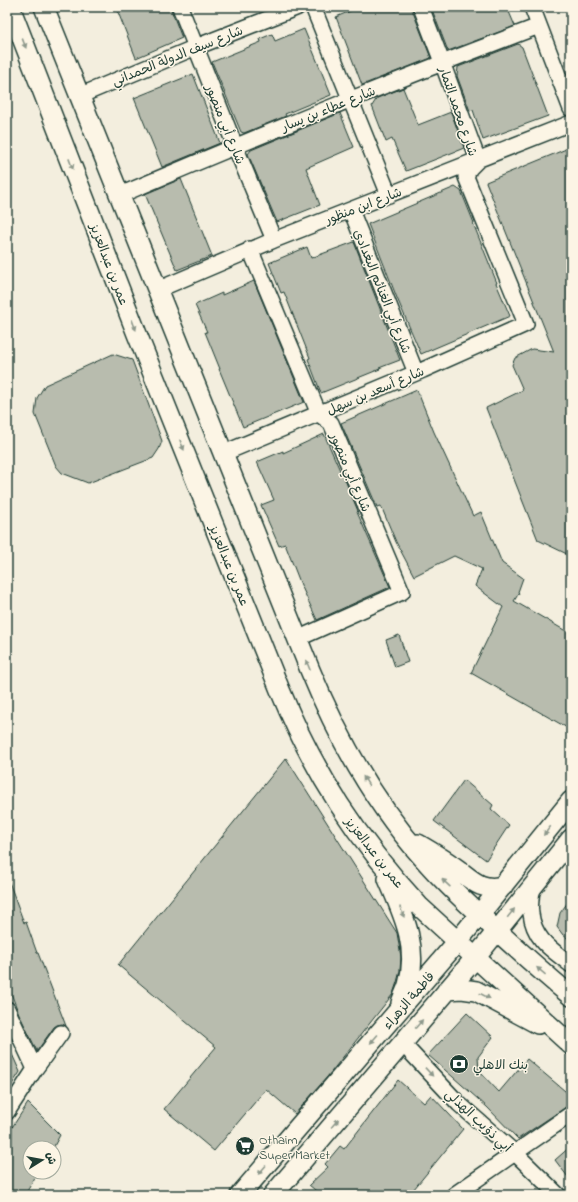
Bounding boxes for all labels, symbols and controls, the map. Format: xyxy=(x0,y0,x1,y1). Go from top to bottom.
street label: شارع سيف الدولة الحمداني xyxy=(109,21,246,92)
one-way arrow xyxy=(21,38,27,49)
street label: شارع محمد التمار xyxy=(433,63,482,159)
street label: شارع أبي منصور xyxy=(199,81,249,168)
street label: شارع عطاء بن يسار xyxy=(278,82,379,137)
one-way arrow xyxy=(69,159,75,171)
street label: شارع ابن منظور xyxy=(321,183,405,230)
street label: عمر بن عبدالعزيز xyxy=(84,220,133,308)
street label: شارع أبي الغنائم البغدادي xyxy=(347,227,415,357)
one-way arrow xyxy=(131,319,137,331)
street label: شارع أسعد بن سهل xyxy=(324,362,427,420)
street label: شارع أبي منصور xyxy=(323,429,375,516)
one-way arrow xyxy=(179,440,185,451)
street label: عمر بن عبدالعزيز xyxy=(203,521,254,609)
one-way arrow xyxy=(304,658,310,670)
one-way arrow xyxy=(362,776,370,786)
street label: عمر بن عبدالعزيز xyxy=(339,812,408,893)
one-way arrow xyxy=(542,826,551,837)
one-way arrow xyxy=(441,878,451,888)
one-way arrow xyxy=(399,906,405,918)
one-way arrow xyxy=(507,907,515,918)
one-way arrow xyxy=(536,967,546,976)
street label: فاطمة الزهراء xyxy=(379,968,440,1034)
one-way arrow xyxy=(479,993,491,999)
one-way arrow xyxy=(415,1018,424,1029)
one-way arrow xyxy=(370,1034,379,1044)
bank icon: بنك الاهلي xyxy=(448,1053,470,1075)
place label: بنك الاهلي xyxy=(473,1056,528,1076)
one-way arrow xyxy=(424,1067,434,1077)
street label: أبي ذؤيب الهذلي xyxy=(440,1085,516,1158)
one-way arrow xyxy=(330,1117,339,1128)
place label: Othaim Super Market xyxy=(259,1131,330,1165)
supermarket icon: Othaim Super Market xyxy=(234,1135,256,1157)
north arrow xyxy=(22,1140,62,1180)
text: ش xyxy=(42,1151,60,1166)
one-way arrow xyxy=(258,1164,267,1175)

